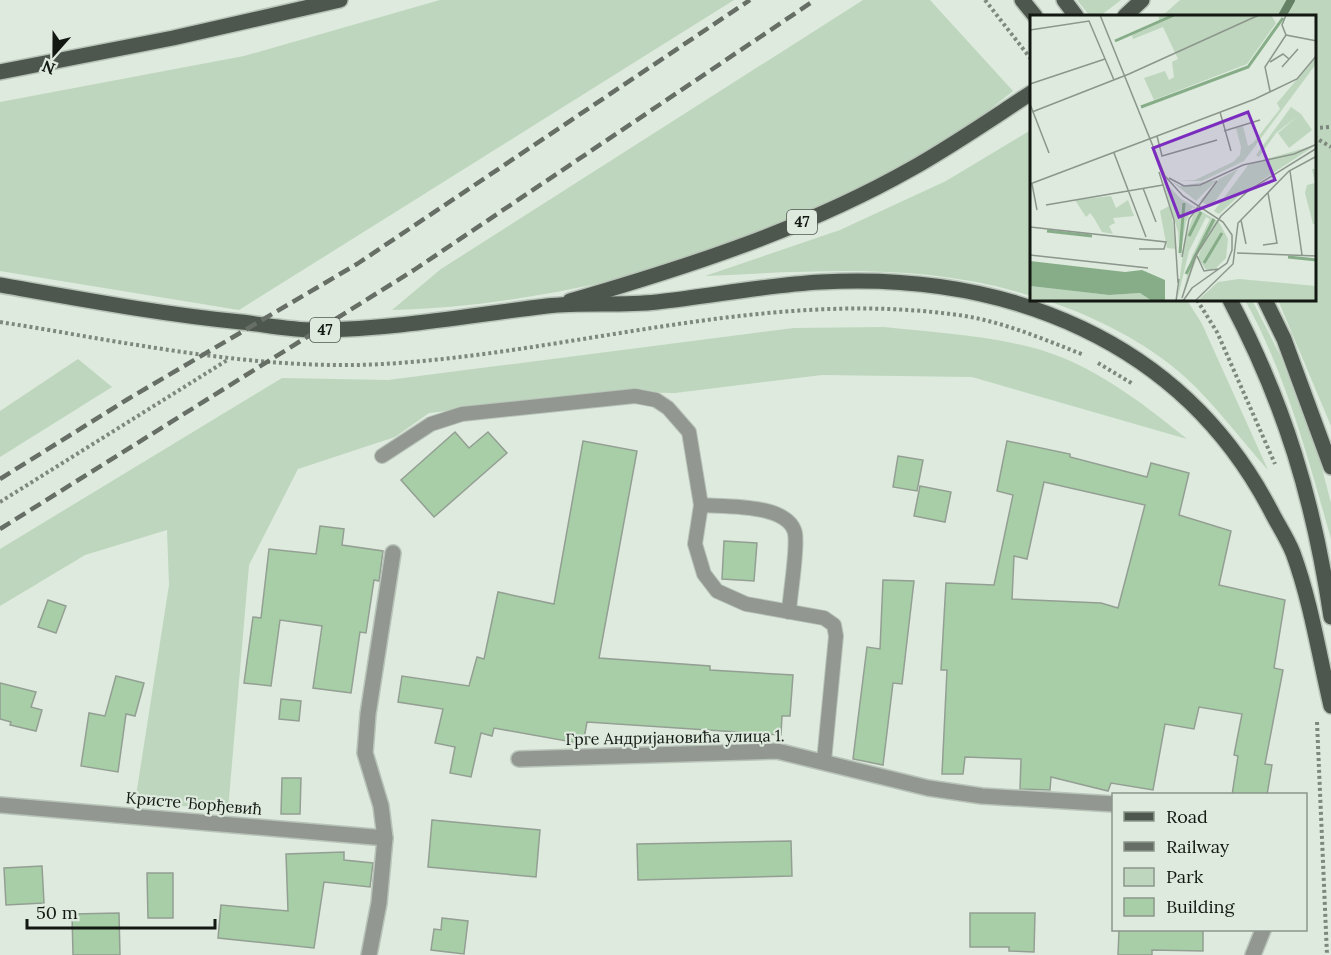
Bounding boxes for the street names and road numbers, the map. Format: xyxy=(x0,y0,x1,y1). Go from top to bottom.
road number: 47 xyxy=(787,210,817,234)
road number: 47 xyxy=(310,318,340,342)
street label: Грге Андријановића улица 1. xyxy=(565,725,785,749)
street label: Кристе Ђорђевић xyxy=(125,787,263,819)

